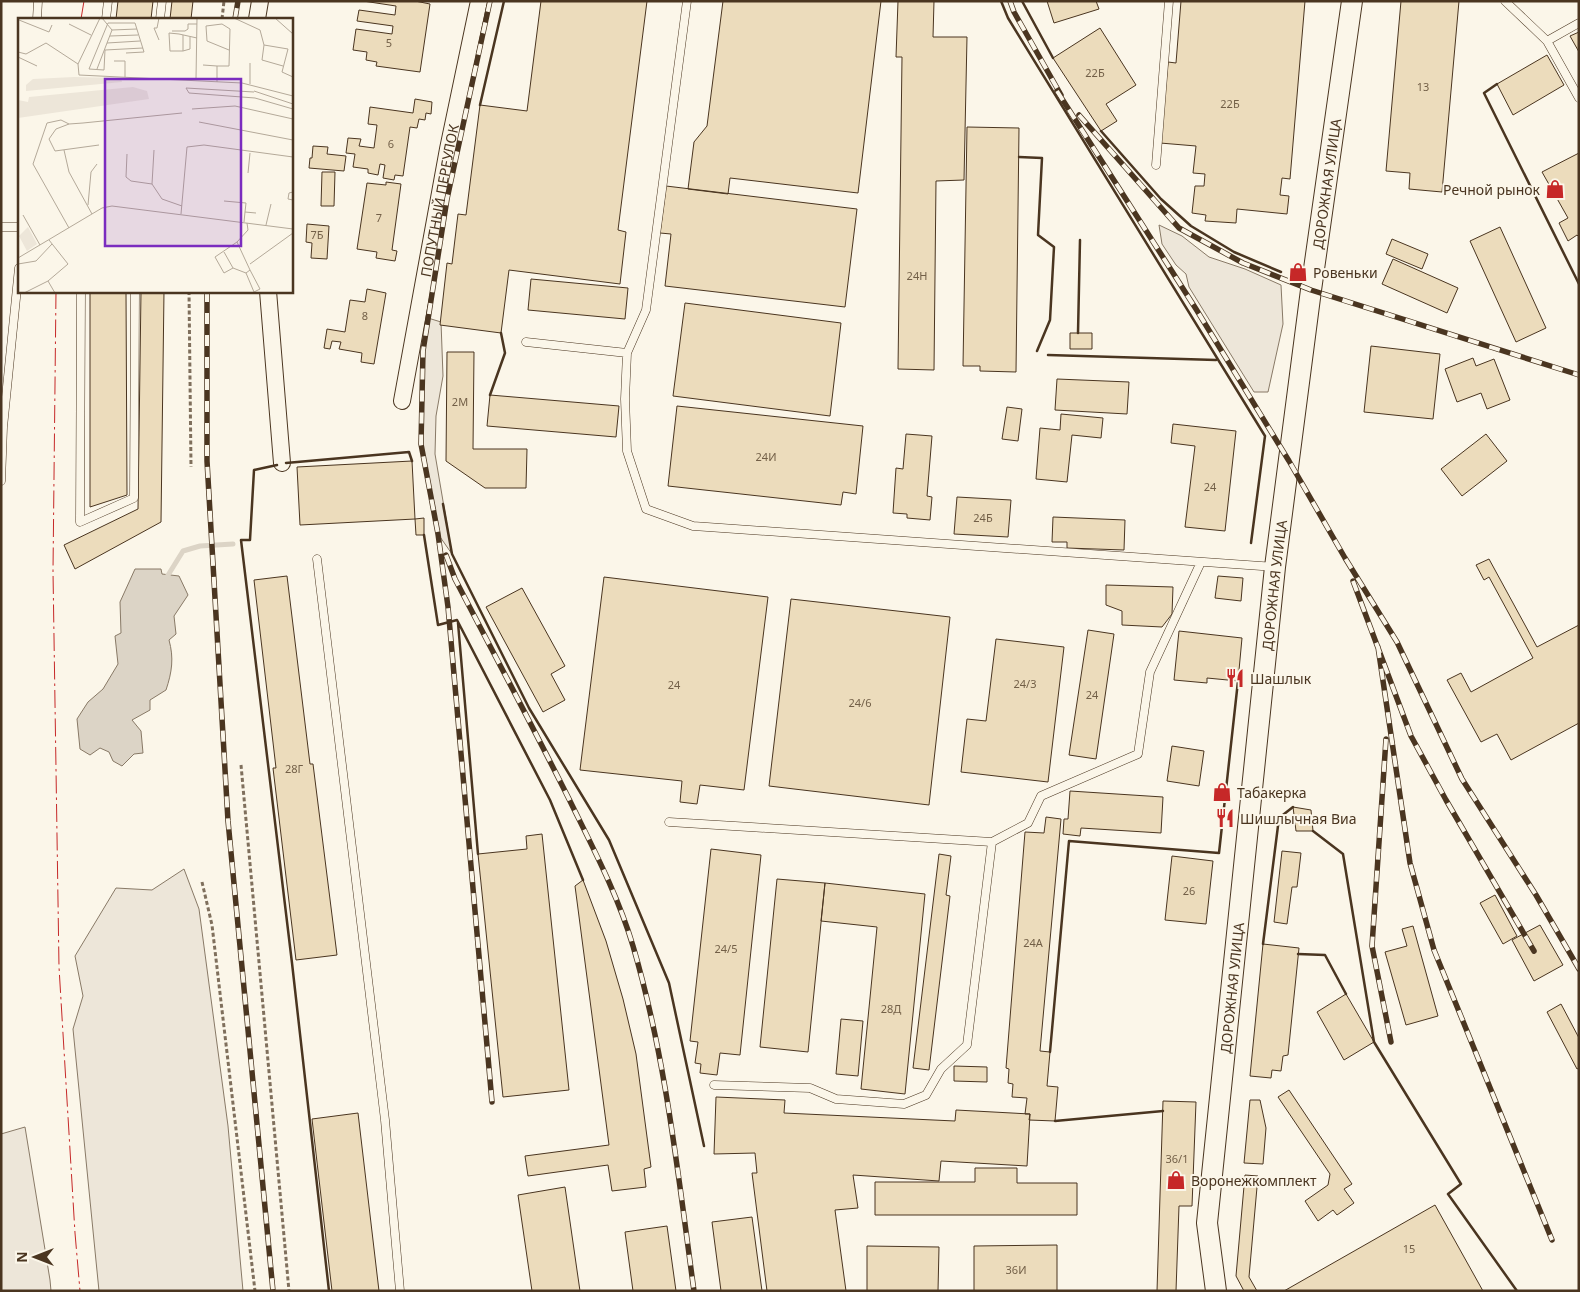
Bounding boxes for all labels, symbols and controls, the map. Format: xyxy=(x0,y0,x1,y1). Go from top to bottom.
inset map xyxy=(18,18,292,292)
house number: 5 xyxy=(386,35,392,50)
house number: 22Б xyxy=(1085,65,1105,80)
house number: 13 xyxy=(1417,79,1429,94)
house number: 22Б xyxy=(1220,96,1240,111)
street label: ДОРОЖНАЯ УЛИЦА xyxy=(1307,117,1345,250)
street label: ПОПУТНЫЙ ПЕРЕУЛОК xyxy=(415,122,463,278)
house number: 6 xyxy=(388,136,394,151)
shop icon: Речной рынок xyxy=(1544,178,1566,200)
place label: Речной рынок xyxy=(1443,180,1541,199)
house number: 7 xyxy=(376,210,382,225)
house number: 7Б xyxy=(310,227,324,242)
shop icon: Ровеньки xyxy=(1287,261,1309,283)
place label: Ровеньки xyxy=(1313,263,1378,282)
house number: 24Н xyxy=(907,268,927,283)
house number: 8 xyxy=(362,308,368,323)
house number: 2М xyxy=(452,394,468,409)
house number: 24И xyxy=(756,449,776,464)
house number: 24 xyxy=(1204,479,1217,494)
house number: 24Б xyxy=(973,510,993,525)
street label: ДОРОЖНАЯ УЛИЦА xyxy=(1257,519,1291,651)
restaurant icon: Шашлык xyxy=(1224,667,1246,689)
place label: Шашлык xyxy=(1250,669,1312,688)
house number: 24/3 xyxy=(1014,676,1036,691)
house number: 24 xyxy=(668,677,681,692)
house number: 24 xyxy=(1086,687,1099,702)
house number: 24/6 xyxy=(849,695,871,710)
house number: 28Г xyxy=(285,761,303,776)
shop icon: Табакерка xyxy=(1211,781,1233,803)
place label: Табакерка xyxy=(1237,783,1306,802)
restaurant icon: Шишлычная Виа xyxy=(1214,807,1236,829)
place label: Шишлычная Виа xyxy=(1240,809,1356,828)
house number: 26 xyxy=(1183,883,1195,898)
street label: ДОРОЖНАЯ УЛИЦА xyxy=(1215,921,1248,1054)
house number: 24А xyxy=(1023,935,1044,950)
house number: 24/5 xyxy=(715,941,737,956)
house number: 28Д xyxy=(881,1001,901,1016)
house number: 36/1 xyxy=(1166,1151,1188,1166)
shop icon: Воронежкомплект xyxy=(1165,1169,1187,1191)
place label: Воронежкомплект xyxy=(1191,1171,1317,1190)
north arrow xyxy=(10,1232,60,1282)
house number: 15 xyxy=(1403,1241,1415,1256)
text: N xyxy=(12,1251,31,1263)
house number: 36И xyxy=(1006,1262,1026,1277)

